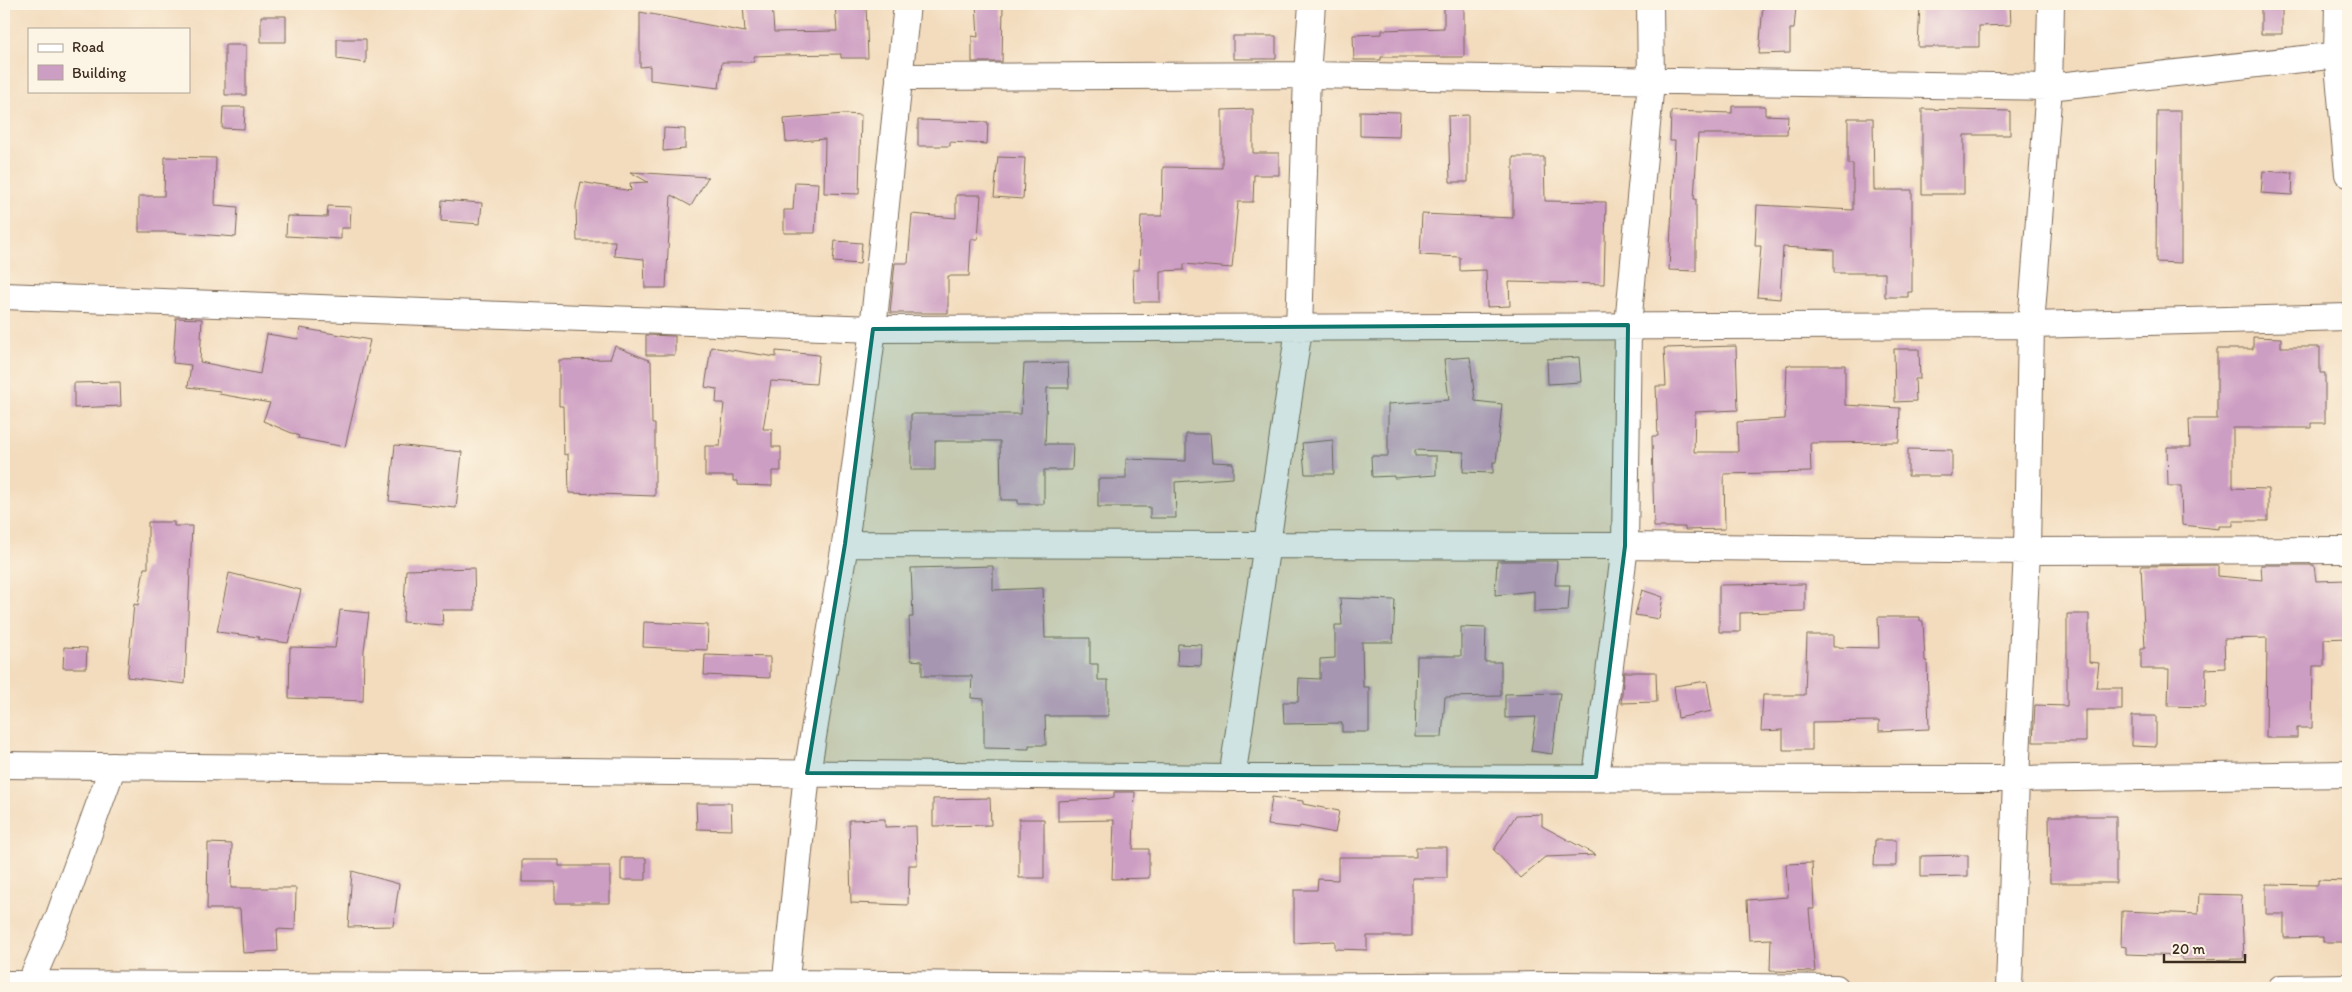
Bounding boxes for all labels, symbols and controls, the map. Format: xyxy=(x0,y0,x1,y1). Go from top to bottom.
legend xyxy=(28,28,190,92)
text: Road xyxy=(72,38,105,56)
text: Building xyxy=(72,64,126,82)
scale bar xyxy=(2164,932,2246,964)
text: 20 m xyxy=(2172,940,2206,958)

